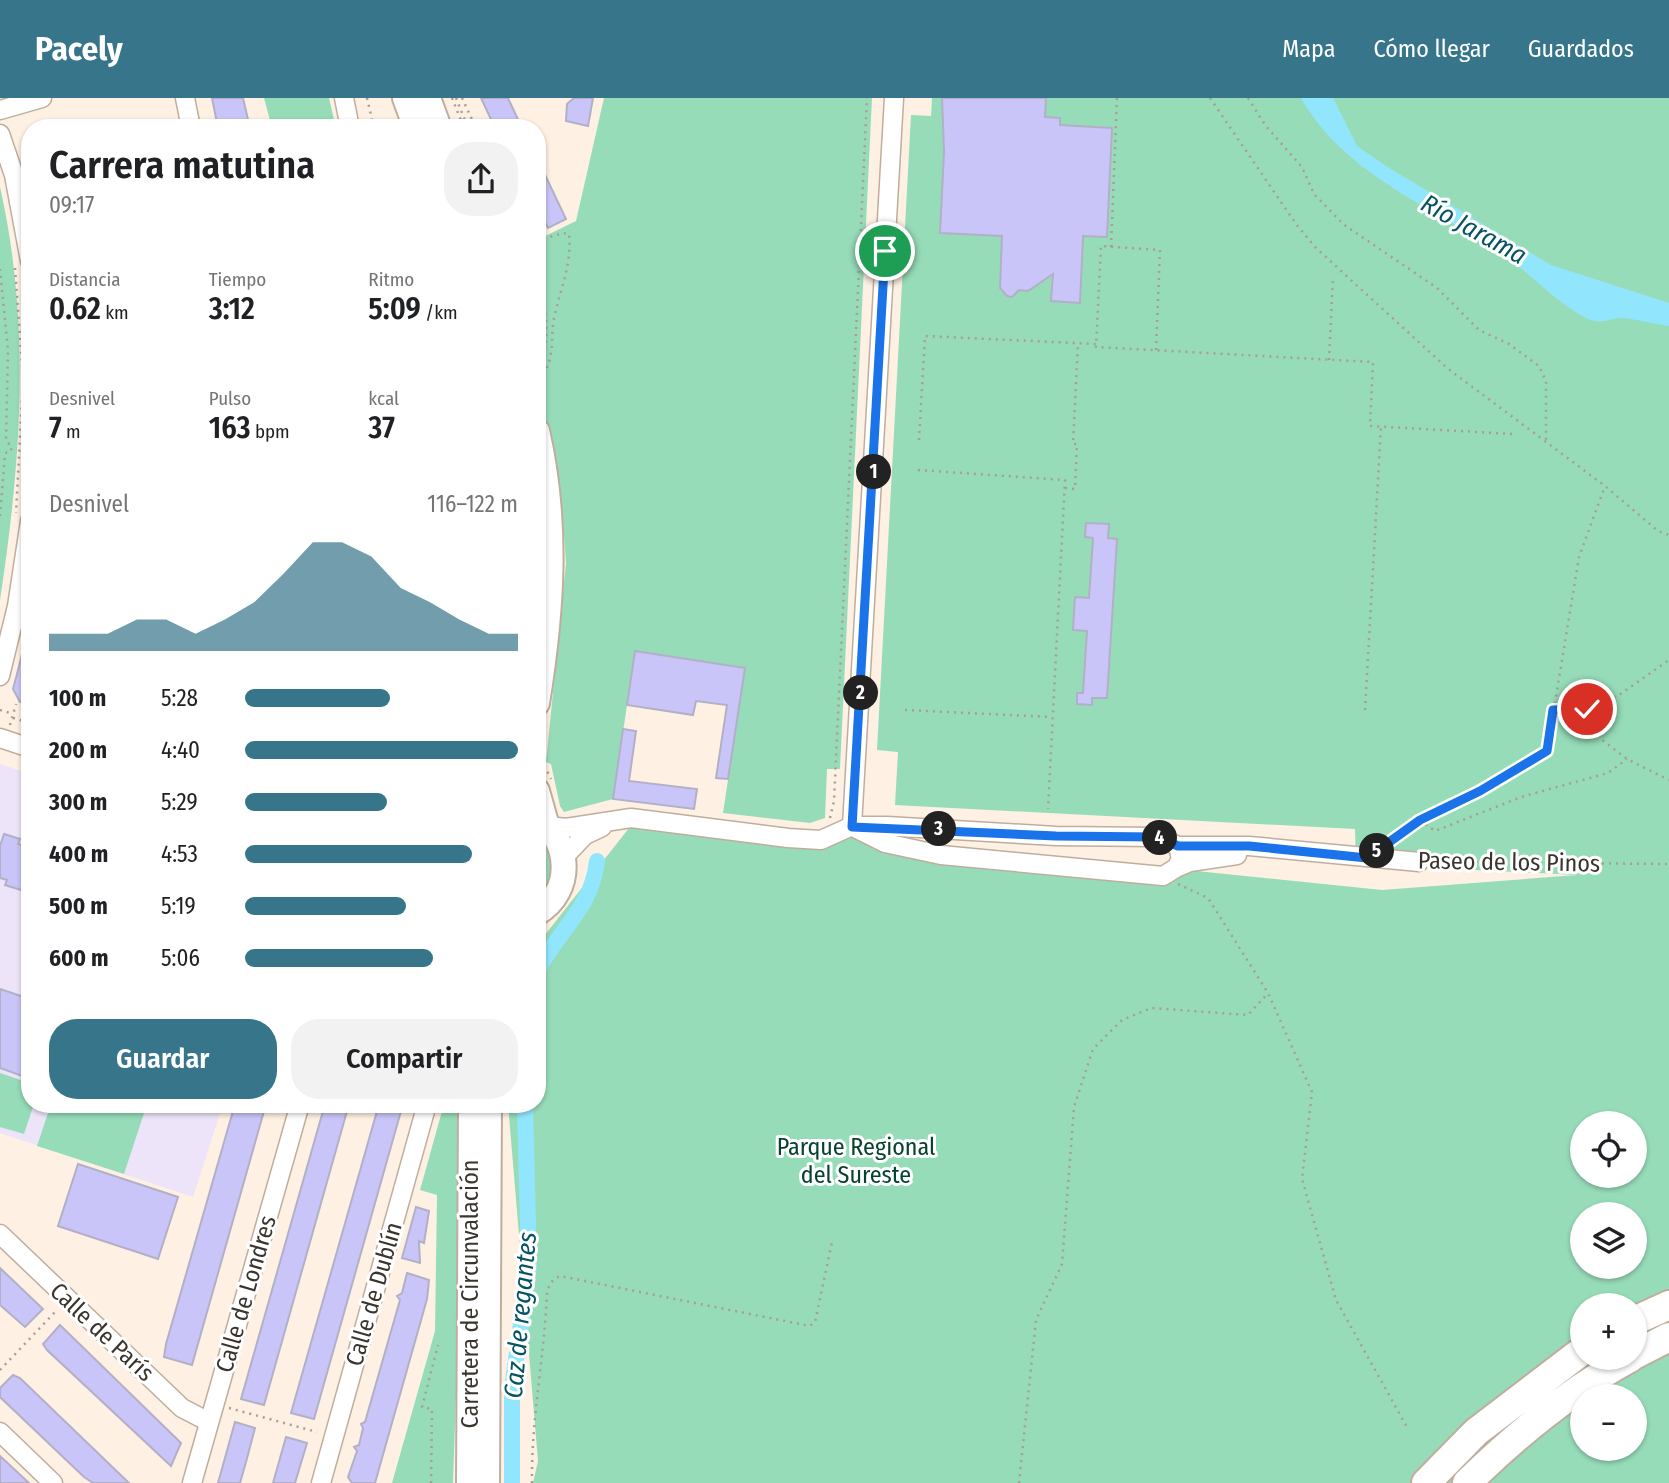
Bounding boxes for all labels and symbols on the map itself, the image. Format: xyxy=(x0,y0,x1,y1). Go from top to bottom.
water label: Río Jarama xyxy=(1416,188,1532,271)
pin xyxy=(855,221,915,281)
pin: 1 xyxy=(856,454,892,490)
pin: 2 xyxy=(844,676,878,710)
pin xyxy=(1557,679,1617,739)
pin: 3 xyxy=(922,812,956,846)
pin: 4 xyxy=(1142,820,1178,856)
pin: 5 xyxy=(1360,834,1394,868)
street label: Paseo de los Pinos xyxy=(1418,846,1600,878)
park label: Parque Regional del Sureste xyxy=(777,1133,935,1189)
street label: Carretera de Circunvalación xyxy=(456,1160,484,1428)
street label: Calle de Londres xyxy=(210,1212,282,1376)
street label: Calle de Dublín xyxy=(340,1219,408,1369)
water label: Caz de regantes xyxy=(498,1231,543,1399)
street label: Calle de París xyxy=(44,1277,160,1387)

